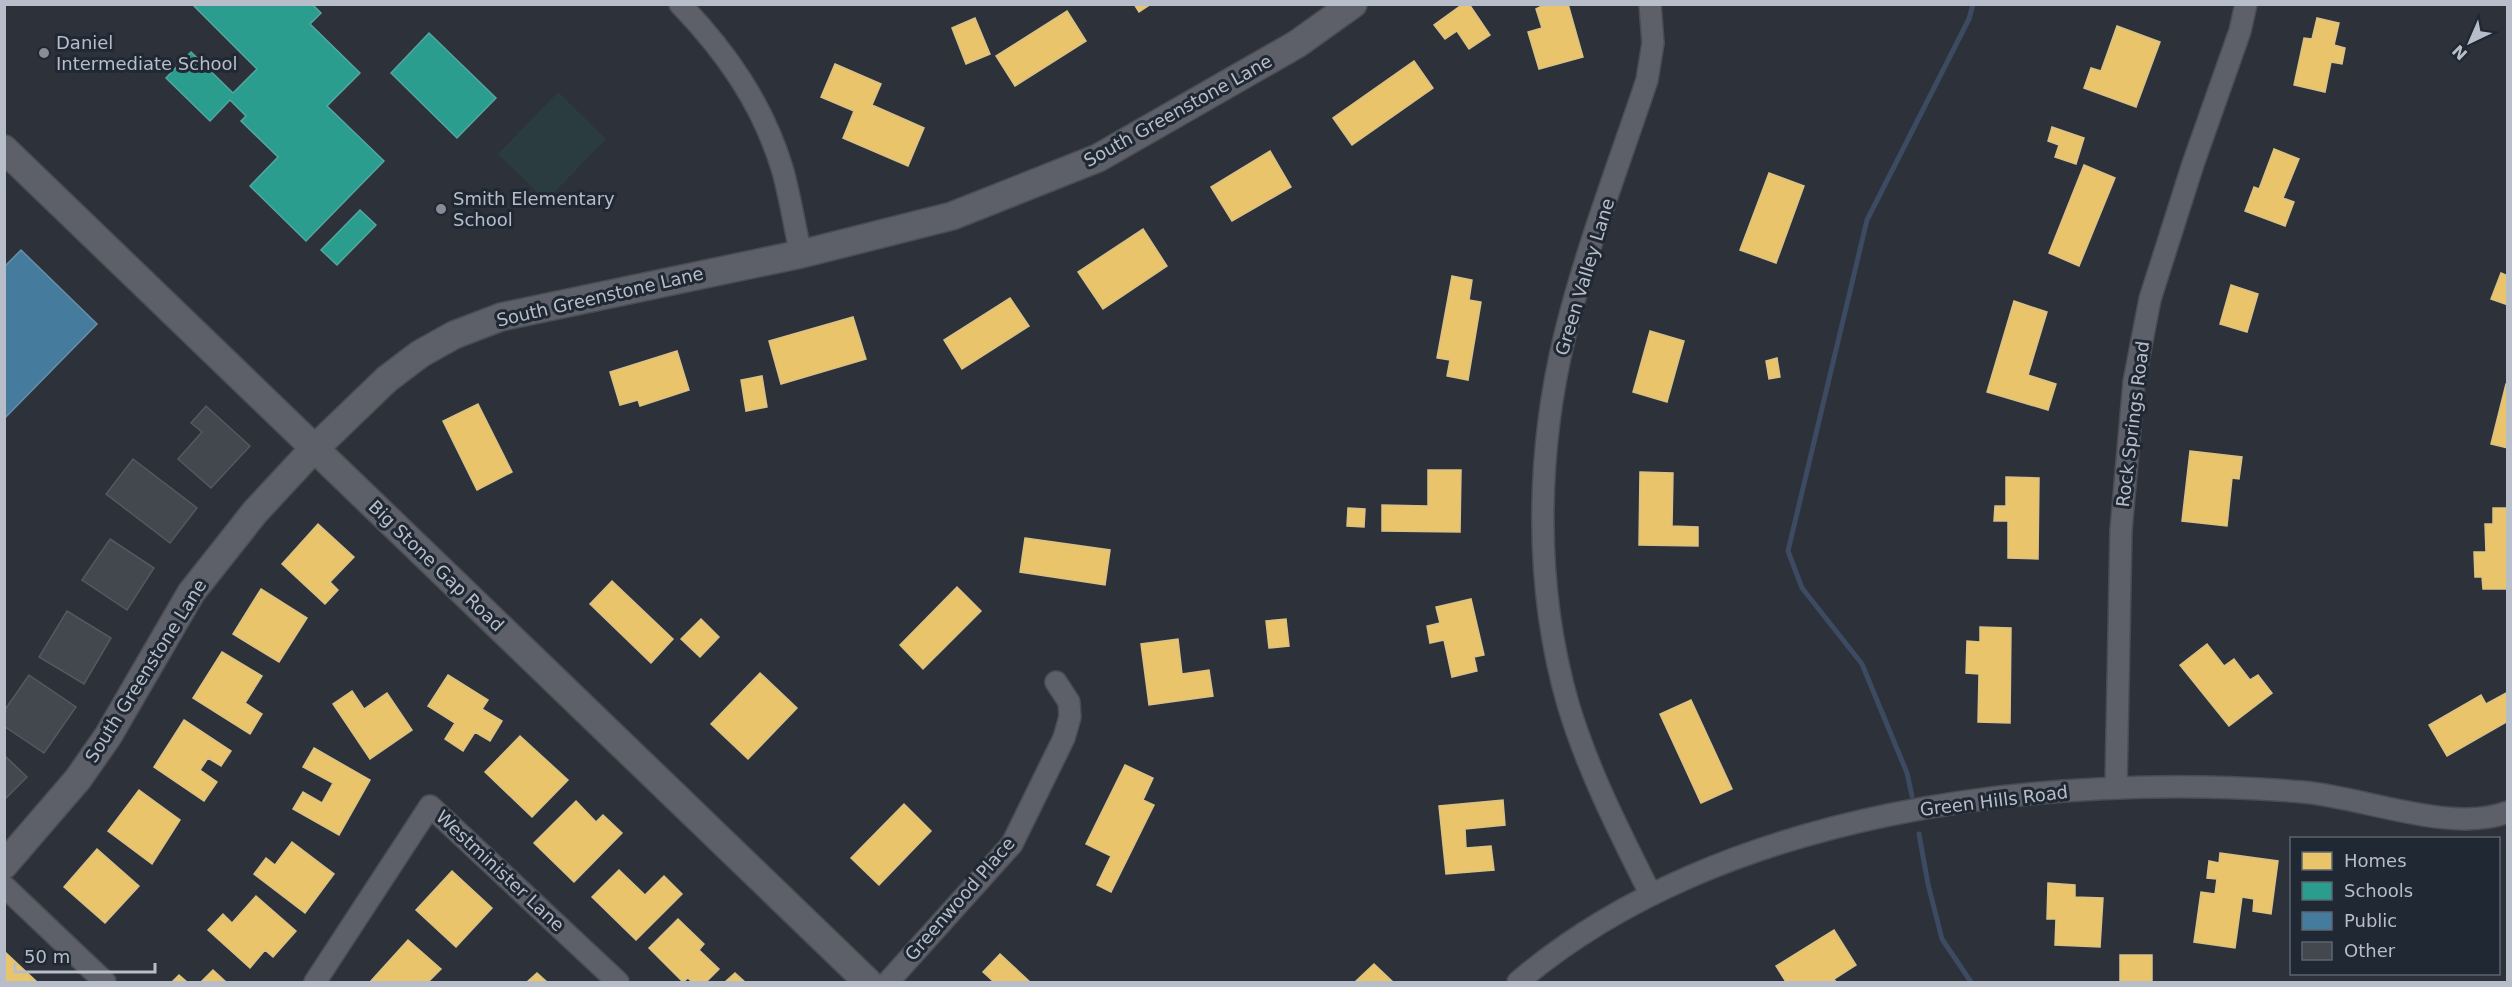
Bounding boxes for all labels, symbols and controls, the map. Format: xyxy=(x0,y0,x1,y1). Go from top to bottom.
north arrow xyxy=(2440,12,2500,72)
place label: Daniel Intermediate School xyxy=(56,32,238,74)
text: N xyxy=(2449,41,2471,64)
marker: Daniel Intermediate School xyxy=(37,46,51,60)
street label: South Greenstone Lane xyxy=(1080,50,1275,171)
place label: Smith Elementary School xyxy=(453,188,615,230)
street label: Green Valley Lane xyxy=(1551,196,1618,358)
marker: Smith Elementary School xyxy=(434,202,448,216)
street label: South Greenstone Lane xyxy=(494,262,705,331)
street label: Rock Springs Road xyxy=(2112,340,2153,508)
street label: Big Stone Gap Road xyxy=(364,496,508,636)
street label: South Greenstone Lane xyxy=(81,575,211,766)
street label: Green Hills Road xyxy=(1919,781,2069,820)
street label: Westminister Lane xyxy=(432,806,569,935)
street label: Greenwood Place xyxy=(900,833,1019,965)
legend xyxy=(2290,837,2500,975)
text: Homes xyxy=(2344,850,2407,871)
text: Schools xyxy=(2344,880,2413,901)
text: Public xyxy=(2344,910,2397,931)
scale bar xyxy=(15,936,154,974)
text: Other xyxy=(2344,940,2396,961)
text: 50 m xyxy=(24,946,70,967)

